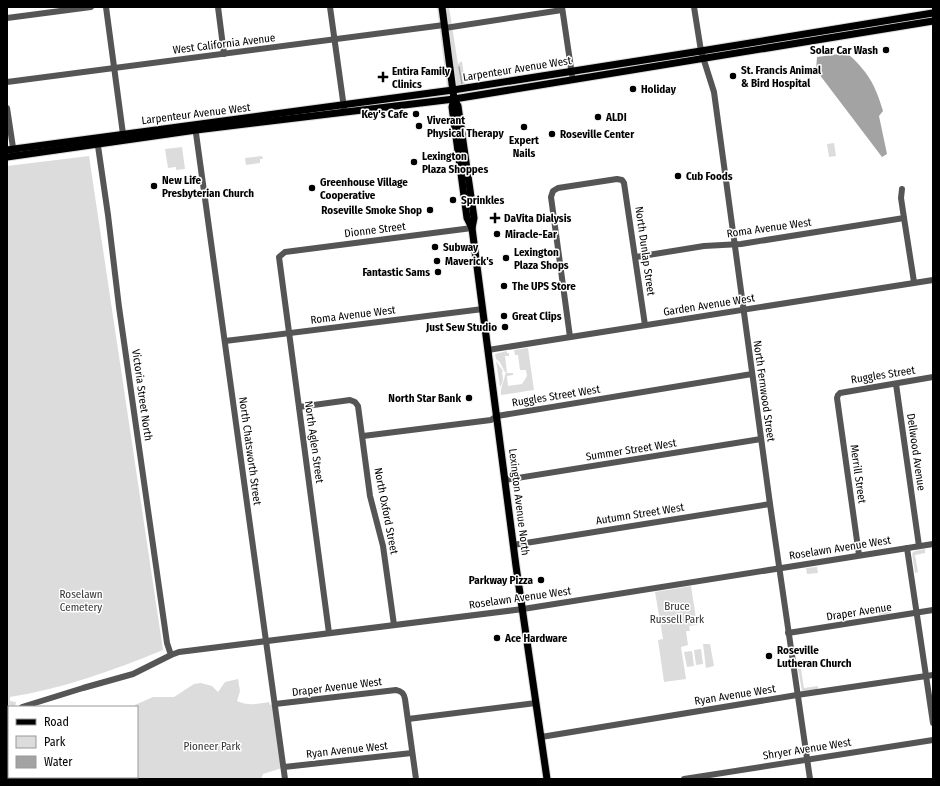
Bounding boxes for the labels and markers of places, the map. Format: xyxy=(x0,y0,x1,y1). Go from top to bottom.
place label: Solar Car Wash xyxy=(810,44,878,57)
marker: Solar Car Wash xyxy=(881,45,891,55)
place label: St. Francis Animal & Bird Hospital xyxy=(741,64,822,90)
place label: Entira Family Clinics xyxy=(392,65,451,91)
marker: Entira Family Clinics xyxy=(377,71,389,83)
marker: St. Francis Animal & Bird Hospital xyxy=(728,71,738,81)
place label: Holiday xyxy=(641,83,677,96)
marker: Holiday xyxy=(628,84,638,94)
place label: Key's Cafe xyxy=(361,108,408,121)
marker: Key's Cafe xyxy=(411,109,421,119)
place label: ALDI xyxy=(605,111,627,124)
marker: ALDI xyxy=(593,112,603,122)
place label: Viverant Physical Therapy xyxy=(426,114,504,140)
marker: Viverant Physical Therapy xyxy=(414,121,424,131)
marker: Expert Nails xyxy=(519,122,529,132)
place label: Roseville Center xyxy=(560,128,635,141)
marker: Roseville Center xyxy=(547,129,557,139)
place label: Expert Nails xyxy=(509,134,539,160)
place label: Lexington Plaza Shoppes xyxy=(422,150,488,176)
marker: Lexington Plaza Shoppes xyxy=(409,157,419,167)
place label: Cub Foods xyxy=(686,170,733,183)
marker: Cub Foods xyxy=(673,171,683,181)
place label: New Life Presbyterian Church xyxy=(162,174,254,200)
place label: Greenhouse Village Cooperative xyxy=(320,176,408,202)
marker: New Life Presbyterian Church xyxy=(149,181,159,191)
marker: Greenhouse Village Cooperative xyxy=(307,183,317,193)
place label: Sprinkles xyxy=(461,194,504,207)
marker: Sprinkles xyxy=(448,195,458,205)
place label: Roseville Smoke Shop xyxy=(321,204,422,217)
marker: Roseville Smoke Shop xyxy=(425,205,435,215)
marker: DaVita Dialysis xyxy=(489,212,501,224)
place label: DaVita Dialysis xyxy=(504,212,571,225)
place label: Miracle-Ear xyxy=(505,228,558,241)
marker: Miracle-Ear xyxy=(492,229,502,239)
place label: Subway xyxy=(443,241,479,254)
marker: Subway xyxy=(430,242,440,252)
place label: Lexington Plaza Shops xyxy=(514,246,569,272)
marker: Lexington Plaza Shops xyxy=(501,253,511,263)
place label: Maverick's xyxy=(445,255,494,268)
marker: Maverick's xyxy=(432,256,442,266)
place label: Fantastic Sams xyxy=(362,266,430,279)
marker: Fantastic Sams xyxy=(433,267,443,277)
place label: The UPS Store xyxy=(512,280,576,293)
marker: The UPS Store xyxy=(499,281,509,291)
place label: Great Clips xyxy=(512,310,562,323)
marker: Great Clips xyxy=(499,311,509,321)
place label: Just Sew Studio xyxy=(425,321,497,334)
marker: Just Sew Studio xyxy=(500,322,510,332)
place label: North Star Bank xyxy=(388,392,461,405)
marker: North Star Bank xyxy=(464,393,474,403)
place label: Parkway Pizza xyxy=(469,574,534,587)
marker: Parkway Pizza xyxy=(536,575,546,585)
place label: Ace Hardware xyxy=(504,632,568,645)
marker: Ace Hardware xyxy=(492,633,502,643)
place label: Roseville Lutheran Church xyxy=(777,644,852,670)
marker: Roseville Lutheran Church xyxy=(764,651,774,661)

